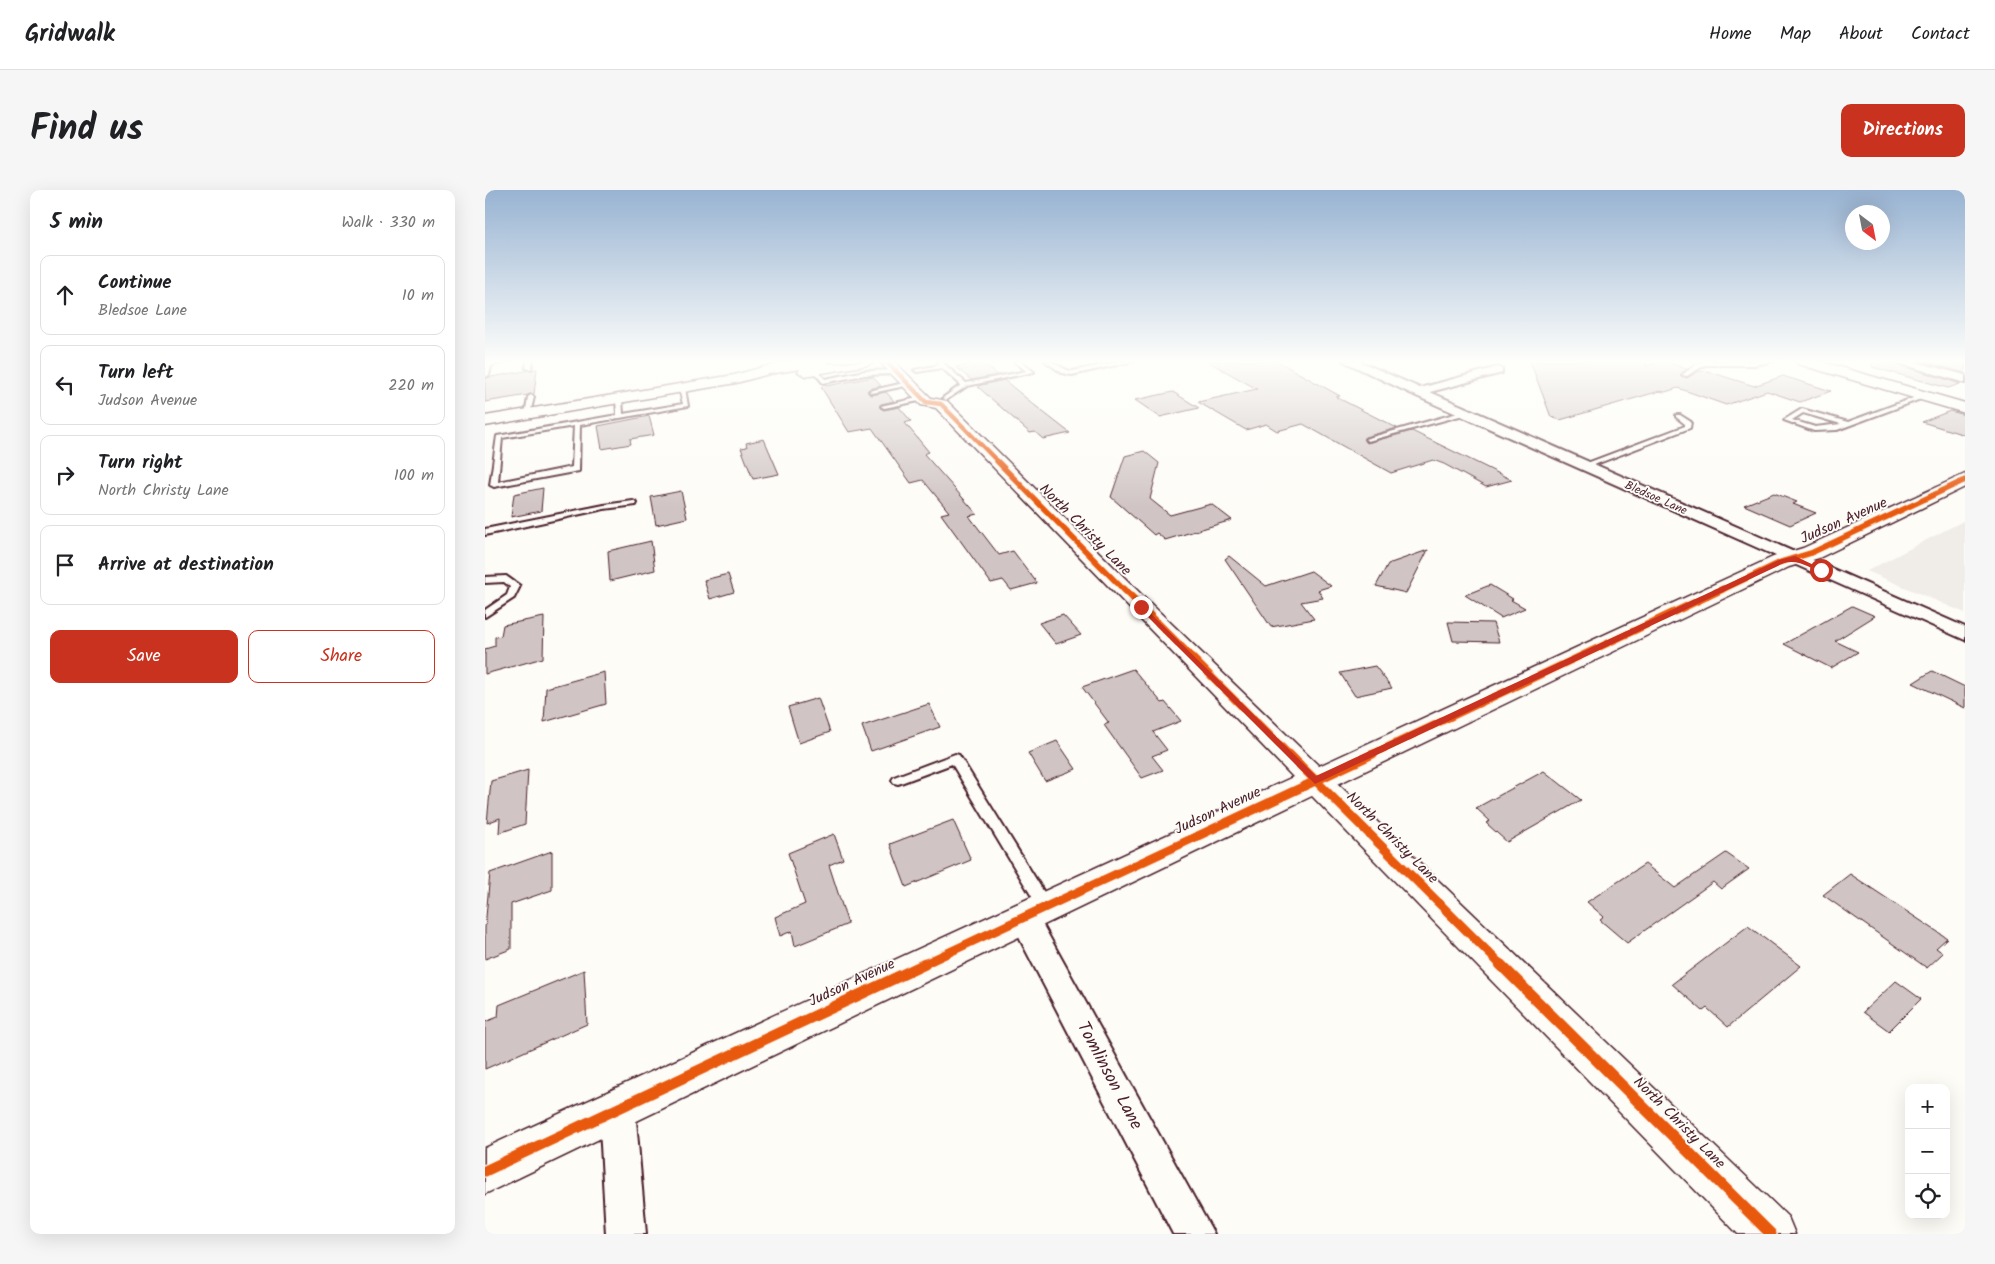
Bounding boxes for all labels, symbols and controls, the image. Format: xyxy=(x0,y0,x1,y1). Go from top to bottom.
text: Gridwalk xyxy=(25,15,115,54)
text: Home xyxy=(1709,20,1752,49)
text: Map xyxy=(1780,20,1811,49)
text: About xyxy=(1839,20,1883,49)
text: Contact xyxy=(1911,20,1970,49)
text: Find us xyxy=(30,102,143,158)
button: Directions xyxy=(1841,104,1965,157)
north arrow xyxy=(1845,205,1890,250)
text: 5 min xyxy=(50,206,103,239)
text: Walk · 330 m xyxy=(342,210,435,235)
text: Continue xyxy=(98,268,171,298)
icon: ahead xyxy=(51,281,79,309)
text: 10 m xyxy=(402,283,434,308)
text: Bledsoe Lane xyxy=(98,298,187,323)
text: Turn left xyxy=(98,358,173,388)
icon: left xyxy=(51,371,79,399)
text: 220 m xyxy=(388,373,434,398)
text: Judson Avenue xyxy=(98,388,197,413)
text: Turn right xyxy=(98,448,183,478)
icon: right xyxy=(51,461,79,489)
text: 100 m xyxy=(394,463,434,488)
street label: Bledsoe Lane xyxy=(1622,476,1691,520)
text: North Christy Lane xyxy=(98,478,229,503)
street label: North Christy Lane xyxy=(1033,478,1137,582)
street label: Judson Avenue xyxy=(1797,491,1892,551)
text: Arrive at destination xyxy=(98,550,274,580)
icon: arrive xyxy=(51,551,79,579)
route start xyxy=(1810,559,1833,582)
route end xyxy=(1130,596,1153,619)
button: Save xyxy=(50,630,238,683)
button: Share xyxy=(248,630,435,683)
street label: Judson Avenue xyxy=(1171,780,1265,842)
street label: North Christy Lane xyxy=(1340,786,1444,890)
street label: Judson Avenue xyxy=(805,952,899,1014)
street label: Tomlinson Lane xyxy=(1068,1017,1150,1135)
street label: North Christy Lane xyxy=(1627,1071,1731,1175)
map controls xyxy=(1905,1084,1950,1219)
button: + xyxy=(1905,1084,1950,1129)
button: − xyxy=(1905,1129,1950,1174)
button: locate xyxy=(1905,1174,1950,1219)

